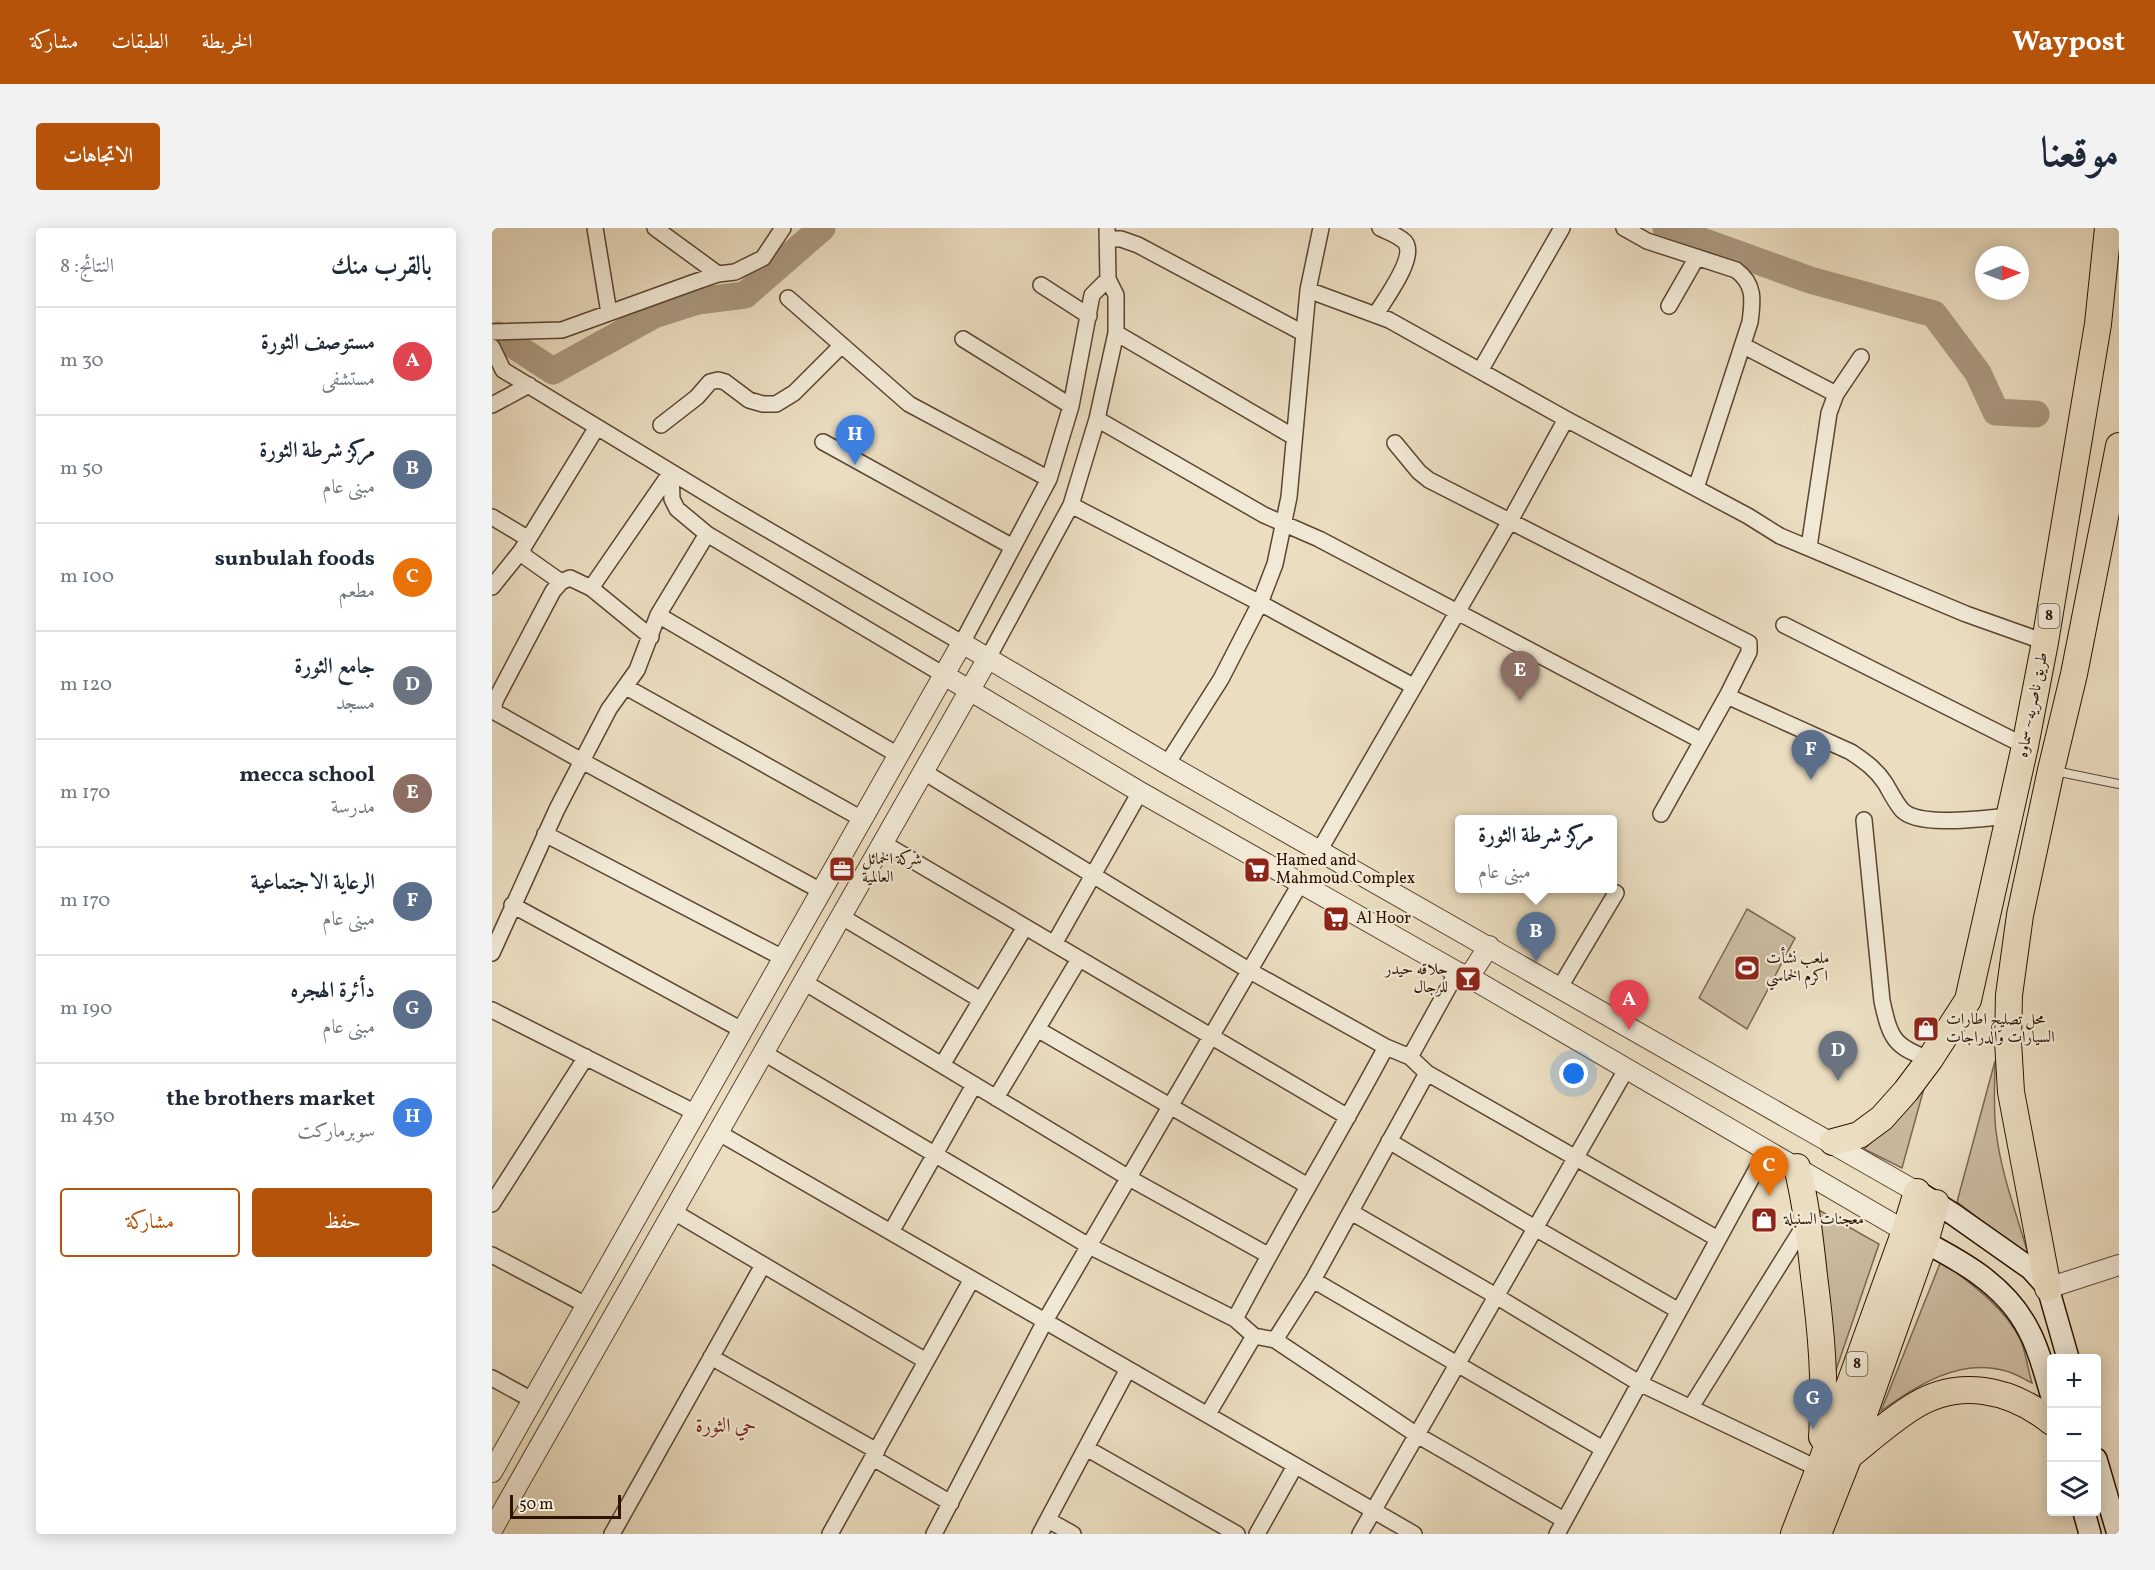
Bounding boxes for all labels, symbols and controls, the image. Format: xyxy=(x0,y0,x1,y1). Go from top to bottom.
text: Waypost xyxy=(2012,23,2125,62)
text: مشاركة xyxy=(30,28,78,57)
text: الطبقات xyxy=(111,28,168,57)
text: الخريطة xyxy=(201,28,253,57)
button: الاتجاهات xyxy=(36,123,160,190)
text: موقعنا xyxy=(2041,126,2119,185)
north arrow xyxy=(1975,246,2029,300)
text: بالقرب منك xyxy=(331,249,432,285)
text: النتائج: 8 xyxy=(60,253,114,281)
text: مستوصف الثورة xyxy=(261,328,375,359)
text: 30 m xyxy=(60,347,104,375)
text: A xyxy=(405,347,420,375)
text: مستشفى xyxy=(322,366,375,394)
pin: H xyxy=(836,416,874,465)
text: مركز شرطة الثورة xyxy=(259,436,375,467)
text: 50 m xyxy=(60,455,103,483)
text: B xyxy=(406,455,419,483)
text: مبنى عام xyxy=(322,474,375,502)
text: sunbulah foods xyxy=(215,544,375,575)
text: 100 m xyxy=(60,563,114,591)
text: C xyxy=(406,563,419,591)
text: مطعم xyxy=(338,578,375,606)
road number: 8 xyxy=(2038,604,2060,628)
street label: طريق ناصريه~ سماوه xyxy=(2012,651,2054,759)
text: جامع الثورة xyxy=(294,652,375,683)
pin: E xyxy=(1500,652,1540,701)
text: 120 m xyxy=(60,671,112,699)
text: D xyxy=(405,671,420,699)
text: مسجد xyxy=(336,690,375,718)
pin: F xyxy=(1792,730,1830,780)
text: mecca school xyxy=(239,760,375,791)
text: 170 m xyxy=(60,779,110,807)
text: E xyxy=(406,779,419,807)
text: مدرسة xyxy=(331,794,375,822)
popup xyxy=(1455,815,1617,893)
text: مركز شرطة الثورة xyxy=(1478,821,1594,852)
place label: شركة الخمائل العالمية xyxy=(862,849,922,889)
place label: Hamed and Mahmoud Complex xyxy=(1276,850,1415,890)
office icon: شركة الخمائل العالمية xyxy=(827,854,857,884)
supermarket icon: Hamed and Mahmoud Complex xyxy=(1242,855,1272,885)
text: مبنى عام xyxy=(1478,859,1531,887)
text: الرعاية الاجتماعية xyxy=(250,868,375,899)
text: 170 m xyxy=(60,887,110,915)
text: F xyxy=(407,887,418,915)
supermarket icon: Al Hoor xyxy=(1321,904,1351,934)
text: مبنى عام xyxy=(322,906,375,934)
place label: Al Hoor xyxy=(1356,908,1411,930)
pin: B xyxy=(1516,912,1556,962)
place label: ملعب نشأت اكرم الخماسي xyxy=(1766,946,1829,991)
sports icon: ملعب نشأت اكرم الخماسي xyxy=(1732,953,1762,983)
place label: حلاقه حيدر للرجال xyxy=(1383,959,1448,999)
bar icon: حلاقه حيدر للرجال xyxy=(1453,964,1483,994)
text: دأئرة الهجره xyxy=(290,976,375,1007)
pin: A xyxy=(1610,980,1648,1030)
text: 190 m xyxy=(60,995,112,1023)
text: G xyxy=(405,995,420,1023)
place label: محل تصليح اطارات السيارات والدراجات xyxy=(1946,1009,2055,1049)
text: مبنى عام xyxy=(322,1014,375,1042)
shop icon: محل تصليح اطارات السيارات والدراجات xyxy=(1911,1014,1941,1044)
pin: D xyxy=(1818,1032,1858,1081)
your location xyxy=(1559,1059,1588,1088)
text: the brothers market xyxy=(166,1084,375,1115)
text: 430 m xyxy=(60,1103,115,1131)
text: H xyxy=(405,1103,420,1131)
text: سوبرماركت xyxy=(297,1118,375,1146)
pin: C xyxy=(1750,1146,1788,1196)
button: مشاركة xyxy=(60,1188,240,1257)
button: حفظ xyxy=(252,1188,432,1257)
shop icon: معجنات السنبلة xyxy=(1749,1205,1779,1235)
place label: معجنات السنبلة xyxy=(1783,1209,1864,1231)
road number: 8 xyxy=(1846,1352,1868,1376)
map controls xyxy=(2047,1354,2101,1516)
button: + xyxy=(2047,1354,2101,1408)
pin: G xyxy=(1794,1380,1832,1429)
button: − xyxy=(2047,1408,2101,1462)
district label: حي الثورة xyxy=(696,1413,756,1441)
button: layers xyxy=(2047,1462,2101,1516)
scale bar xyxy=(510,1492,621,1520)
text: 50 m xyxy=(519,1494,553,1516)

